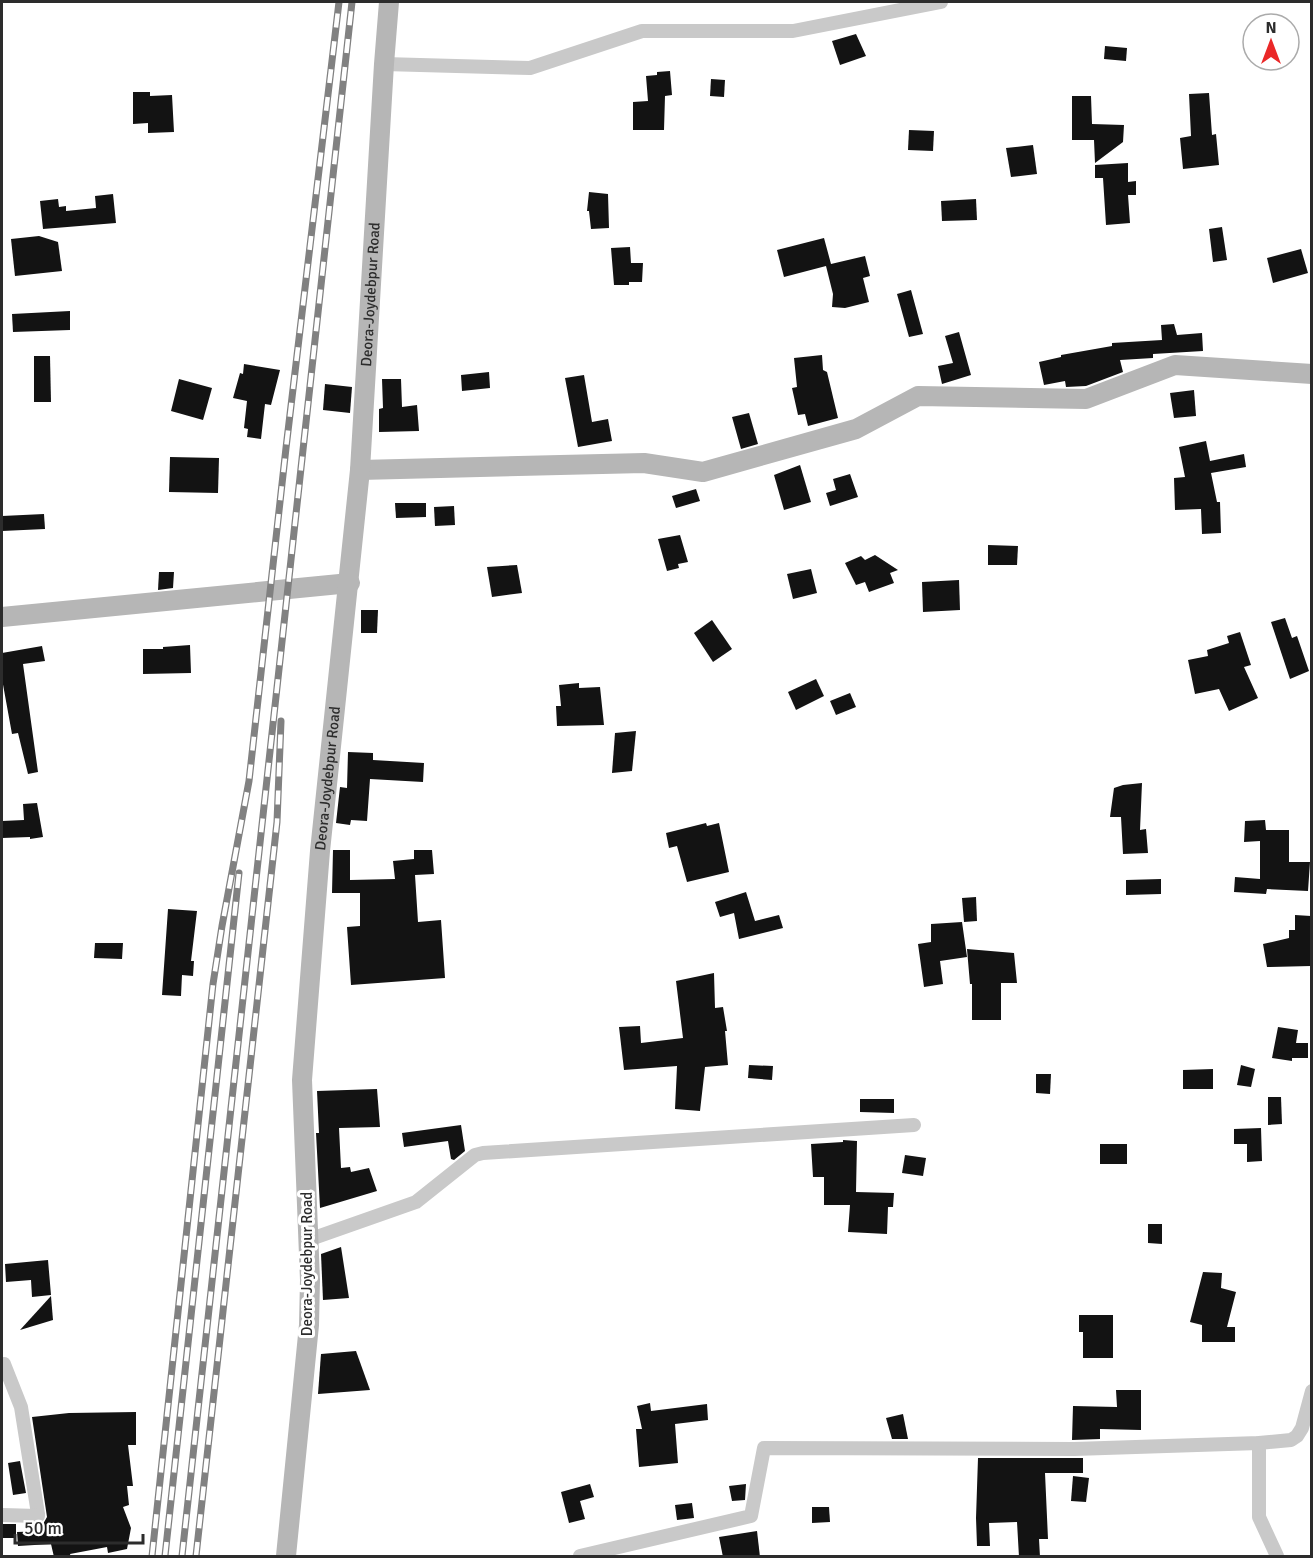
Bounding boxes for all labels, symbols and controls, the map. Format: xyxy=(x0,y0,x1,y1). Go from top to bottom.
north arrow xyxy=(1241,12,1301,72)
text: N xyxy=(1265,18,1277,38)
street label: Deora-Joydebpur Road xyxy=(357,222,384,367)
street label: Deora-Joydebpur Road xyxy=(311,705,344,851)
street label: Deora-Joydebpur Road xyxy=(298,1192,316,1336)
scale bar xyxy=(15,1507,142,1545)
text: 50 m xyxy=(24,1517,62,1539)

